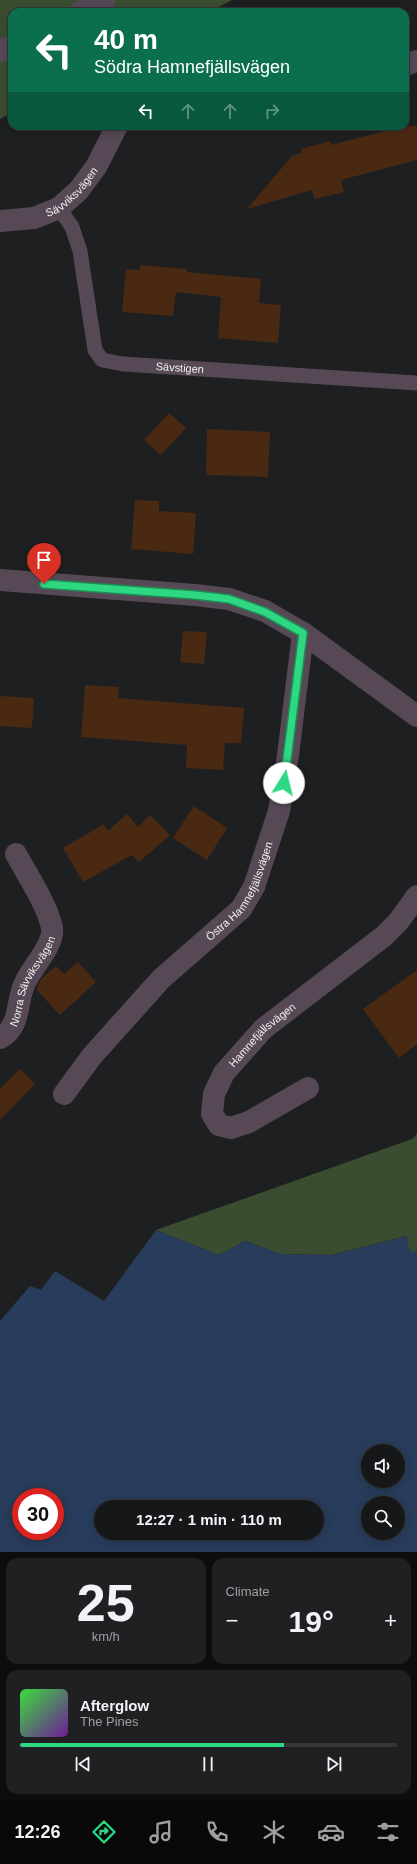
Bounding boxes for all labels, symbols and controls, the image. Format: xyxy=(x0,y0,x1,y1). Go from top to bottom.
icon: left xyxy=(28,24,80,76)
text: 40 m xyxy=(94,24,158,55)
text: Södra Hamnefjällsvägen xyxy=(94,57,290,77)
icon: left xyxy=(135,100,157,122)
icon: ahead xyxy=(177,100,199,122)
icon: ahead xyxy=(219,100,241,122)
icon: right xyxy=(261,100,283,122)
street label: Sävviksvägen xyxy=(44,165,100,219)
street label: Sävstigen xyxy=(155,360,204,375)
pin xyxy=(27,543,61,584)
icon: arrive xyxy=(33,549,55,571)
position arrow xyxy=(263,762,305,804)
street label: Östra Hamnefjällsvägen xyxy=(203,840,274,943)
street label: Norra Sävviksvägen xyxy=(7,934,57,1028)
street label: Hamnefjällsvägen xyxy=(226,1000,298,1069)
map controls xyxy=(361,1444,405,1540)
button: sound xyxy=(361,1444,405,1488)
speed limit sign: 30 xyxy=(12,1488,64,1540)
button: search xyxy=(361,1496,405,1540)
text: 12:27 · 1 min · 110 m xyxy=(136,1511,282,1528)
text: 25 xyxy=(77,1574,135,1632)
text: Climate xyxy=(226,1584,270,1599)
text: 19° xyxy=(289,1605,334,1638)
text: − xyxy=(226,1608,238,1633)
text: + xyxy=(384,1608,397,1633)
text: km/h xyxy=(92,1629,120,1644)
text: Afterglow xyxy=(80,1697,149,1714)
text: The Pines xyxy=(80,1714,139,1729)
icon: previous xyxy=(72,1753,94,1775)
icon: pause xyxy=(197,1753,219,1775)
icon: next xyxy=(323,1753,345,1775)
icon: directions xyxy=(90,1818,118,1846)
icon: music xyxy=(147,1818,175,1846)
icon: phone xyxy=(203,1818,231,1846)
icon: climate xyxy=(260,1818,288,1846)
icon: car xyxy=(317,1818,345,1846)
icon: filters xyxy=(374,1818,402,1846)
text: 12:26 xyxy=(14,1822,61,1842)

